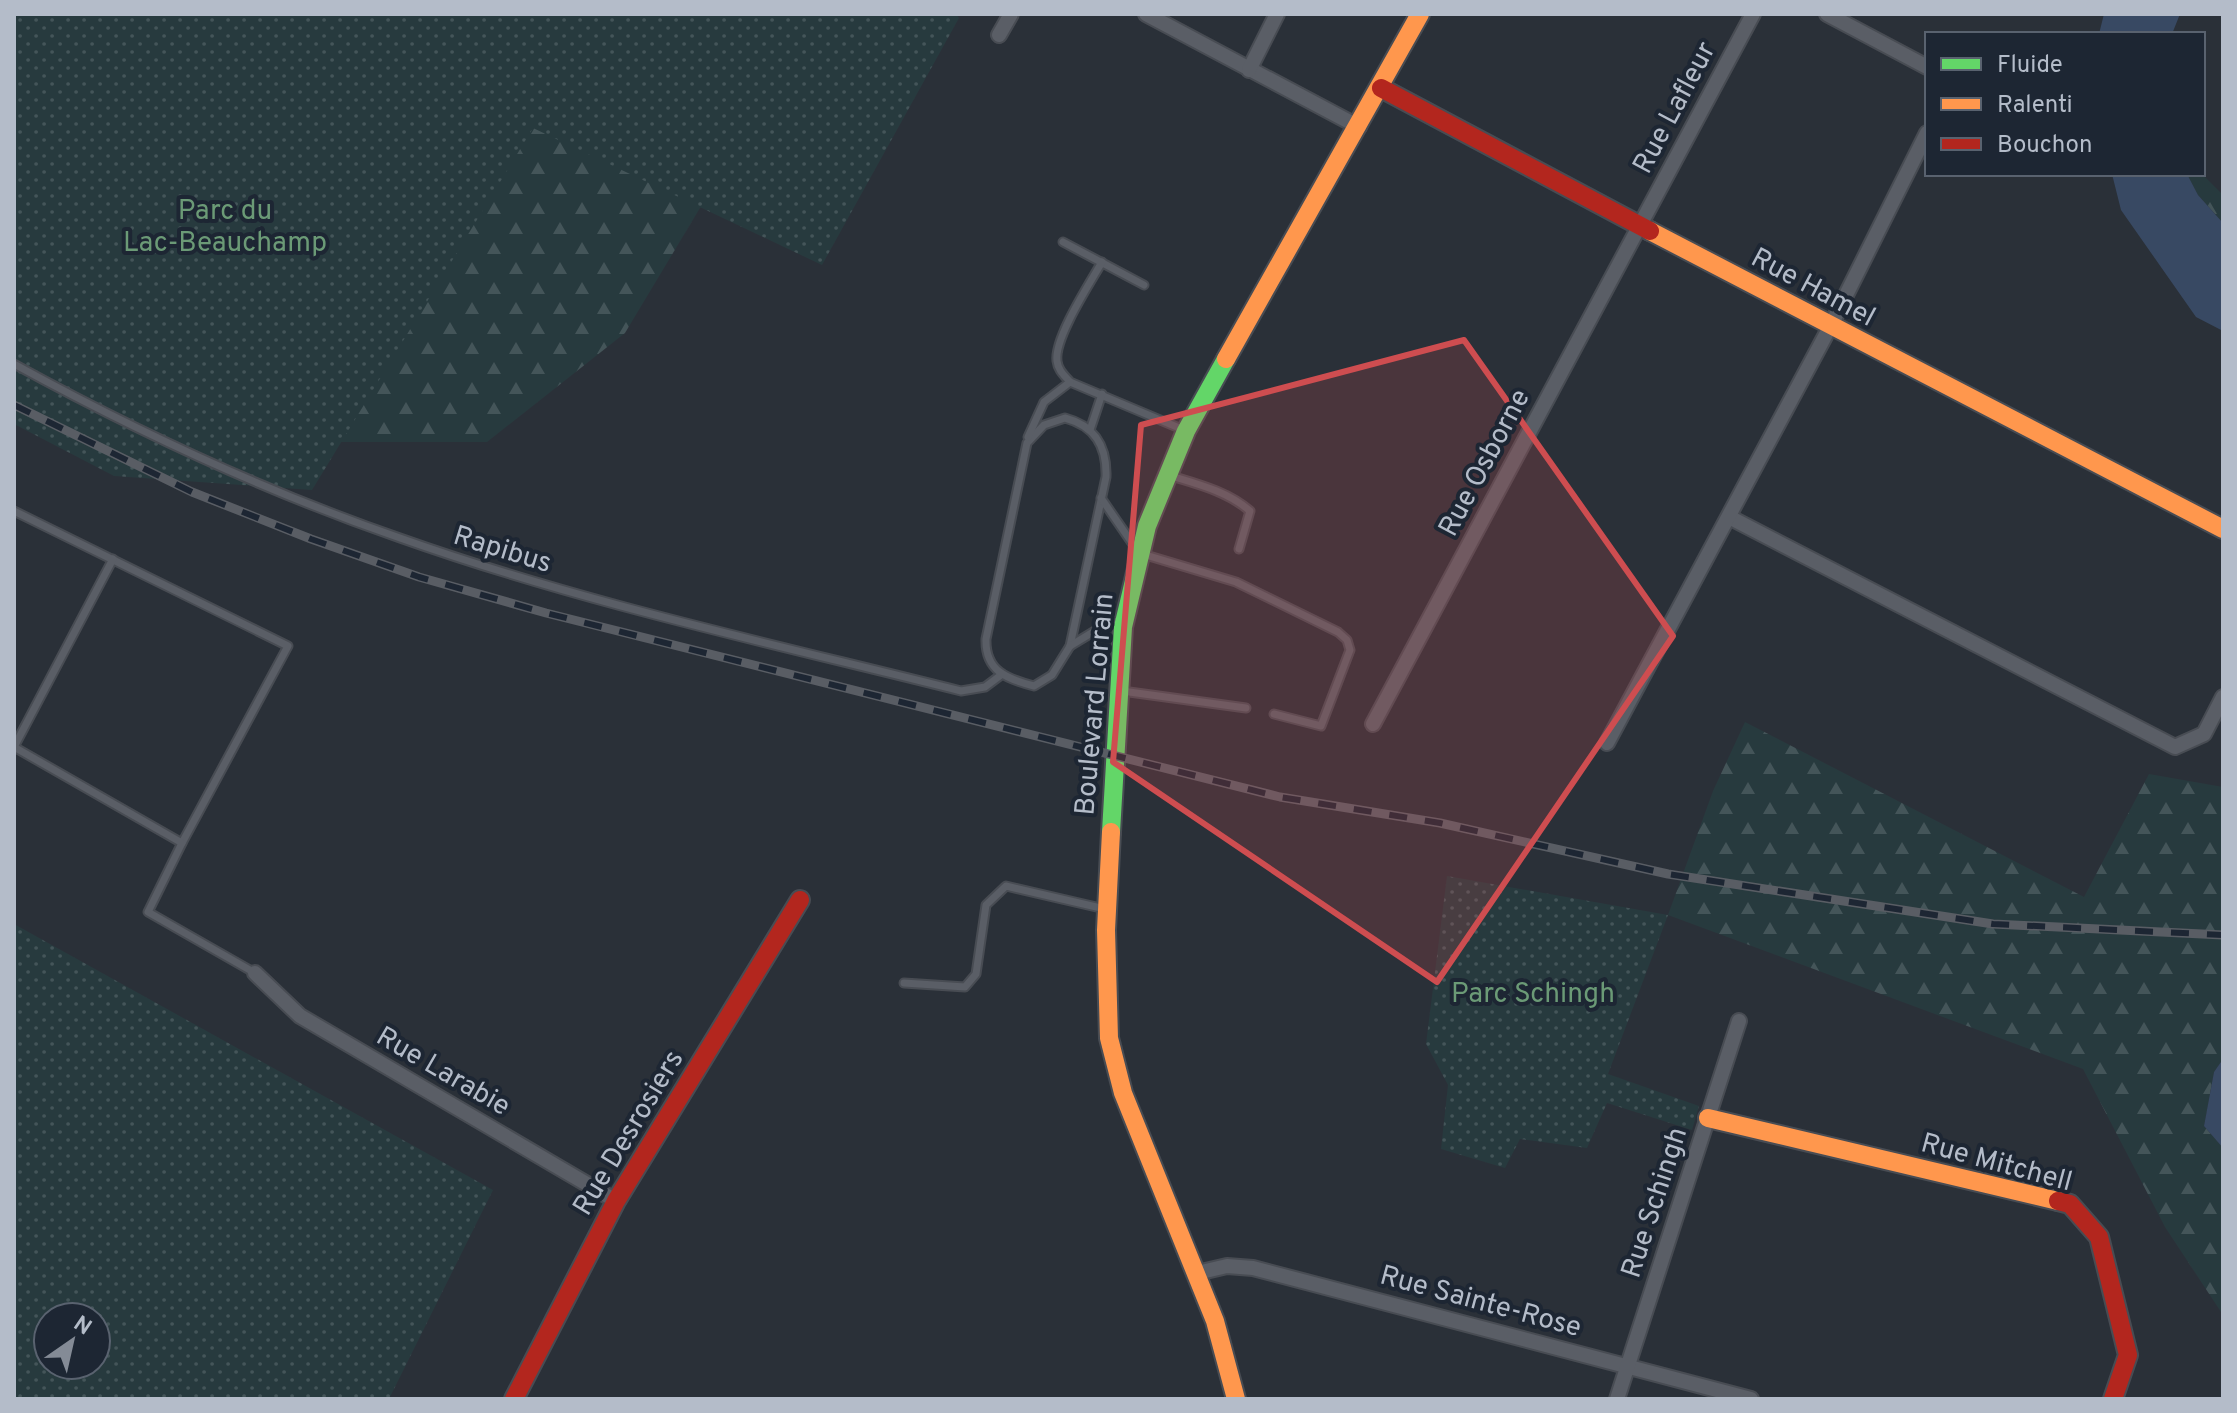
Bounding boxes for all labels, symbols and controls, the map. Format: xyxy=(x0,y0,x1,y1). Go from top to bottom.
legend xyxy=(1925,32,2205,176)
street label: Rue Lafleur xyxy=(1626,36,1725,181)
text: Fluide xyxy=(1997,51,2063,81)
text: Ralenti xyxy=(1997,91,2073,121)
text: Bouchon xyxy=(1997,131,2092,161)
park label: Parc du Lac-Beauchamp xyxy=(123,194,327,262)
street label: Rue Hamel xyxy=(1744,241,1881,336)
street label: Rue Osborne xyxy=(1432,383,1540,543)
street label: Rapibus xyxy=(449,519,556,583)
street label: Boulevard Lorrain xyxy=(1068,592,1124,817)
park label: Parc Schingh xyxy=(1451,977,1615,1013)
street label: Rue Larabie xyxy=(369,1020,516,1125)
street label: Rue Desrosiers xyxy=(566,1044,693,1223)
street label: Rue Schingh xyxy=(1615,1123,1697,1283)
street label: Rue Mitchell xyxy=(1917,1126,2076,1201)
street label: Rue Sainte-Rose xyxy=(1376,1259,1585,1347)
north arrow xyxy=(32,1301,112,1381)
text: N xyxy=(68,1311,96,1342)

